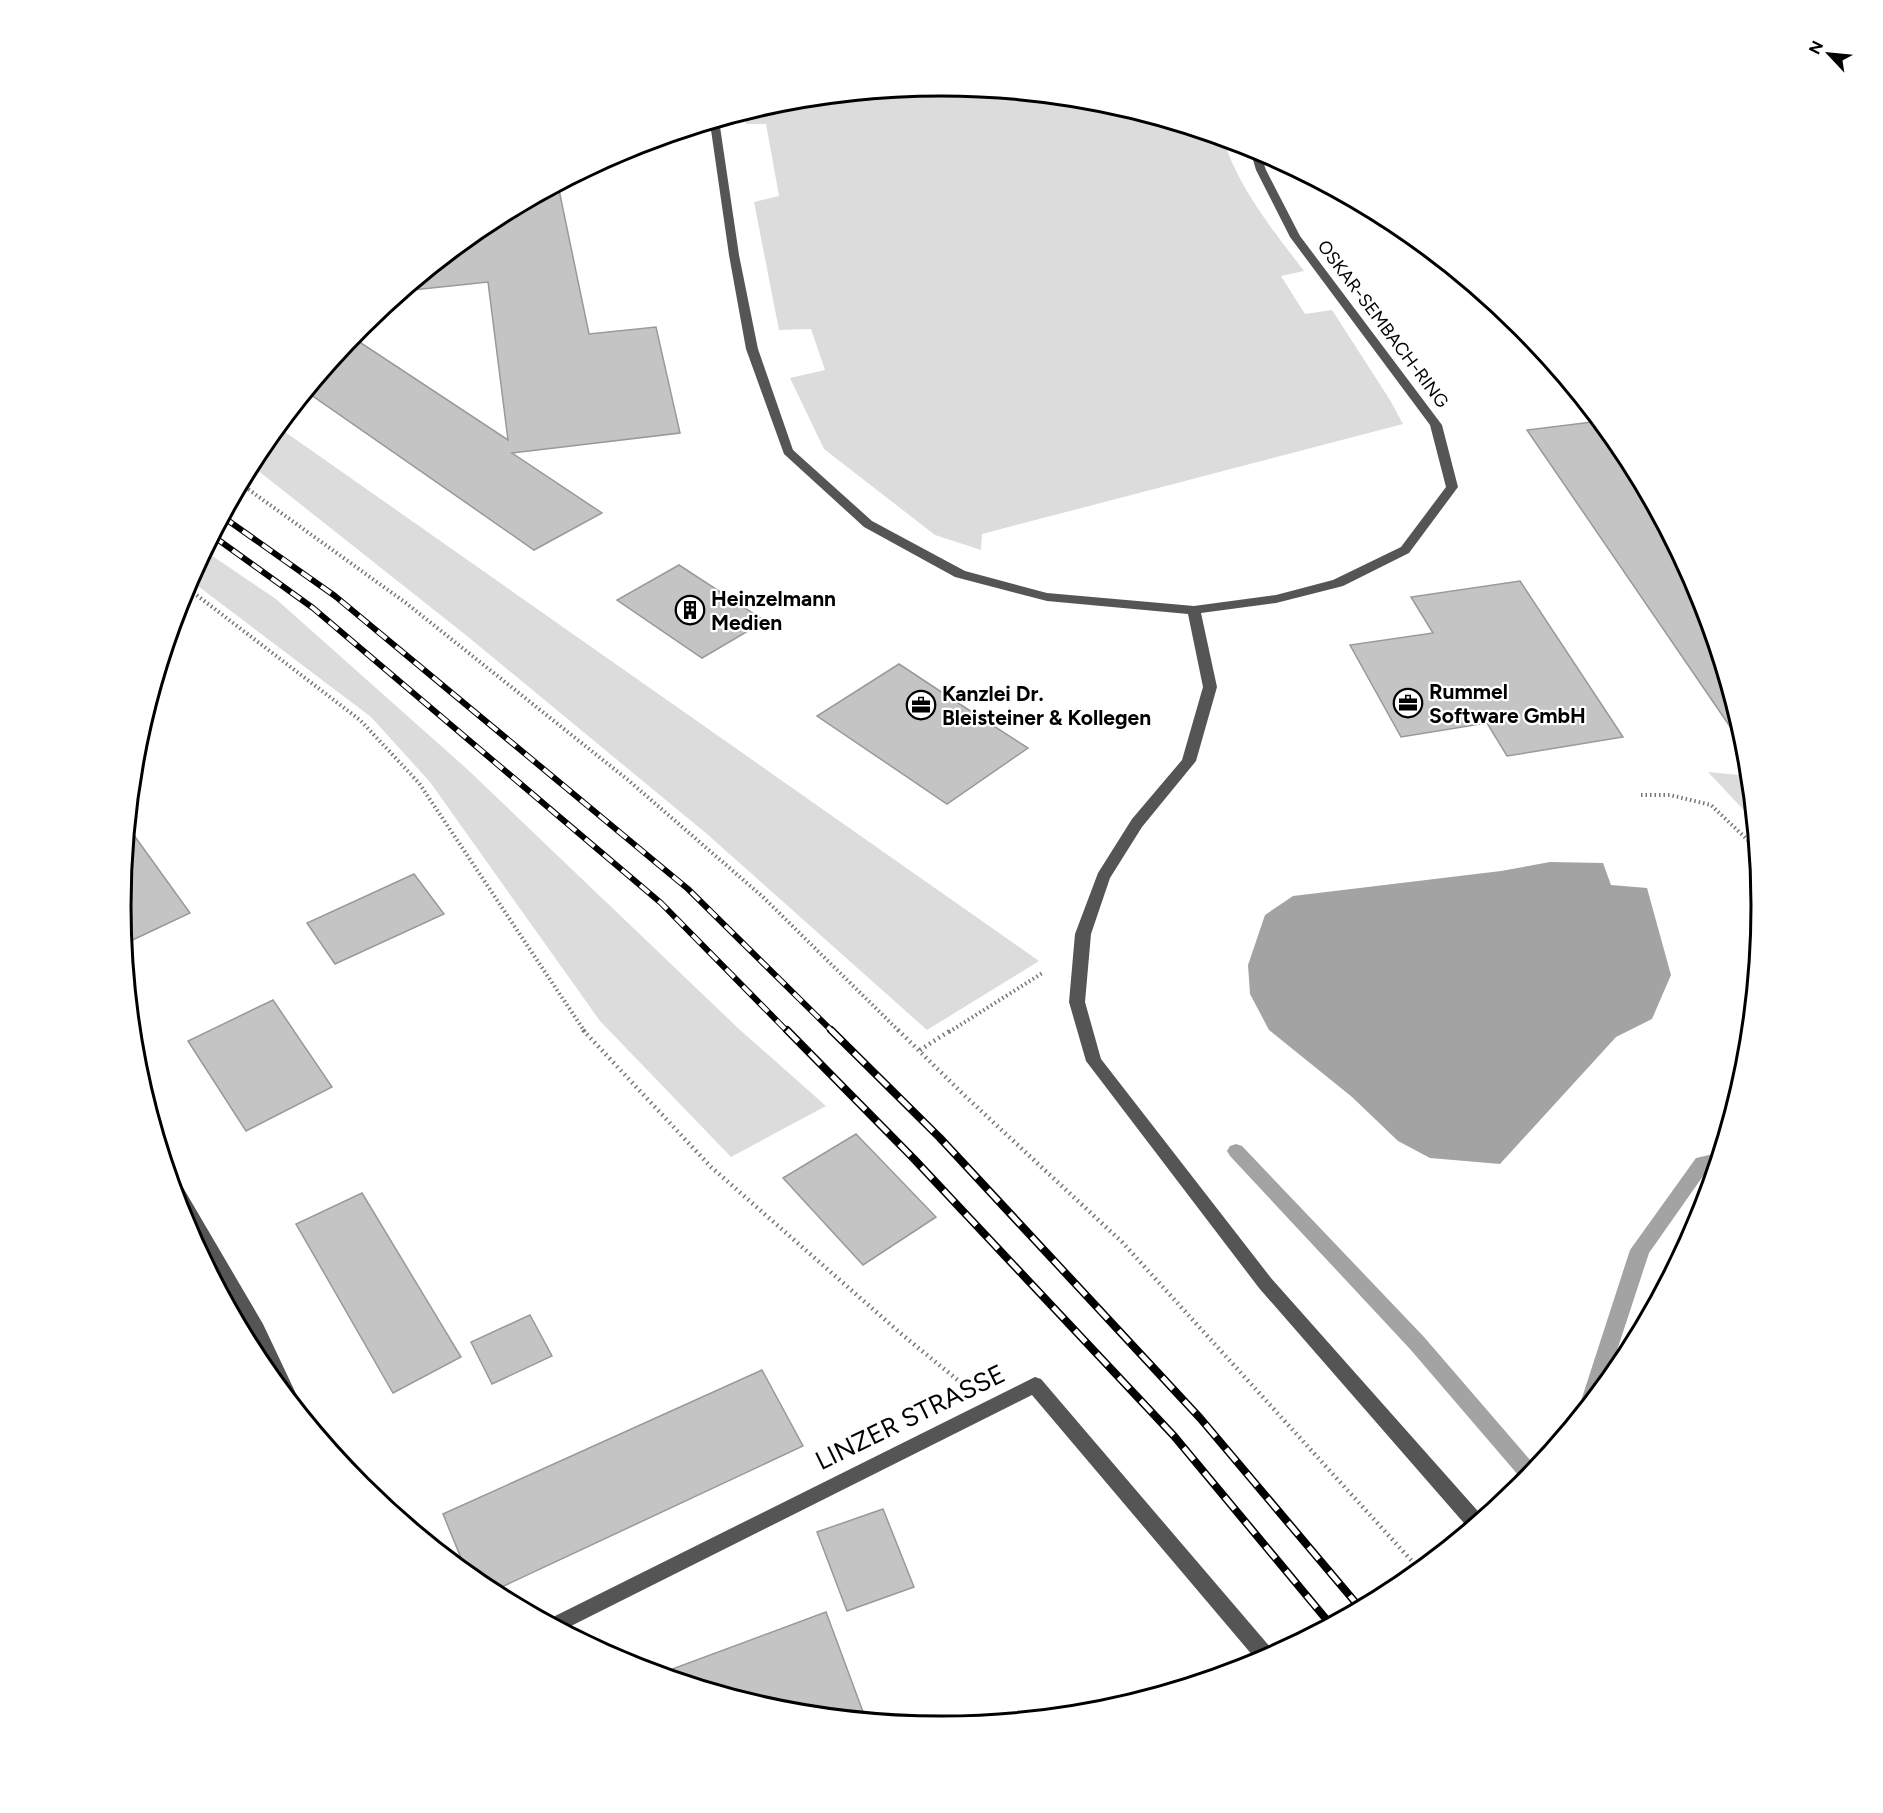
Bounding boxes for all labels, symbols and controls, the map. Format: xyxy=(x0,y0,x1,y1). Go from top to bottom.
north arrow xyxy=(1799,24,1859,84)
text: N xyxy=(1805,38,1827,57)
street label: OSKAR-SEMBACH-RING xyxy=(1313,236,1453,413)
place label: Heinzelmann Medien xyxy=(711,586,836,635)
building icon: Heinzelmann Medien xyxy=(674,594,706,626)
place label: Rummel Software GmbH xyxy=(1429,679,1586,728)
place label: Kanzlei Dr. Bleisteiner & Kollegen xyxy=(942,681,1151,730)
office icon: Rummel Software GmbH xyxy=(1392,687,1424,719)
office icon: Kanzlei Dr. Bleisteiner & Kollegen xyxy=(905,689,937,721)
street label: LINZER STRASSE xyxy=(810,1357,1010,1477)

